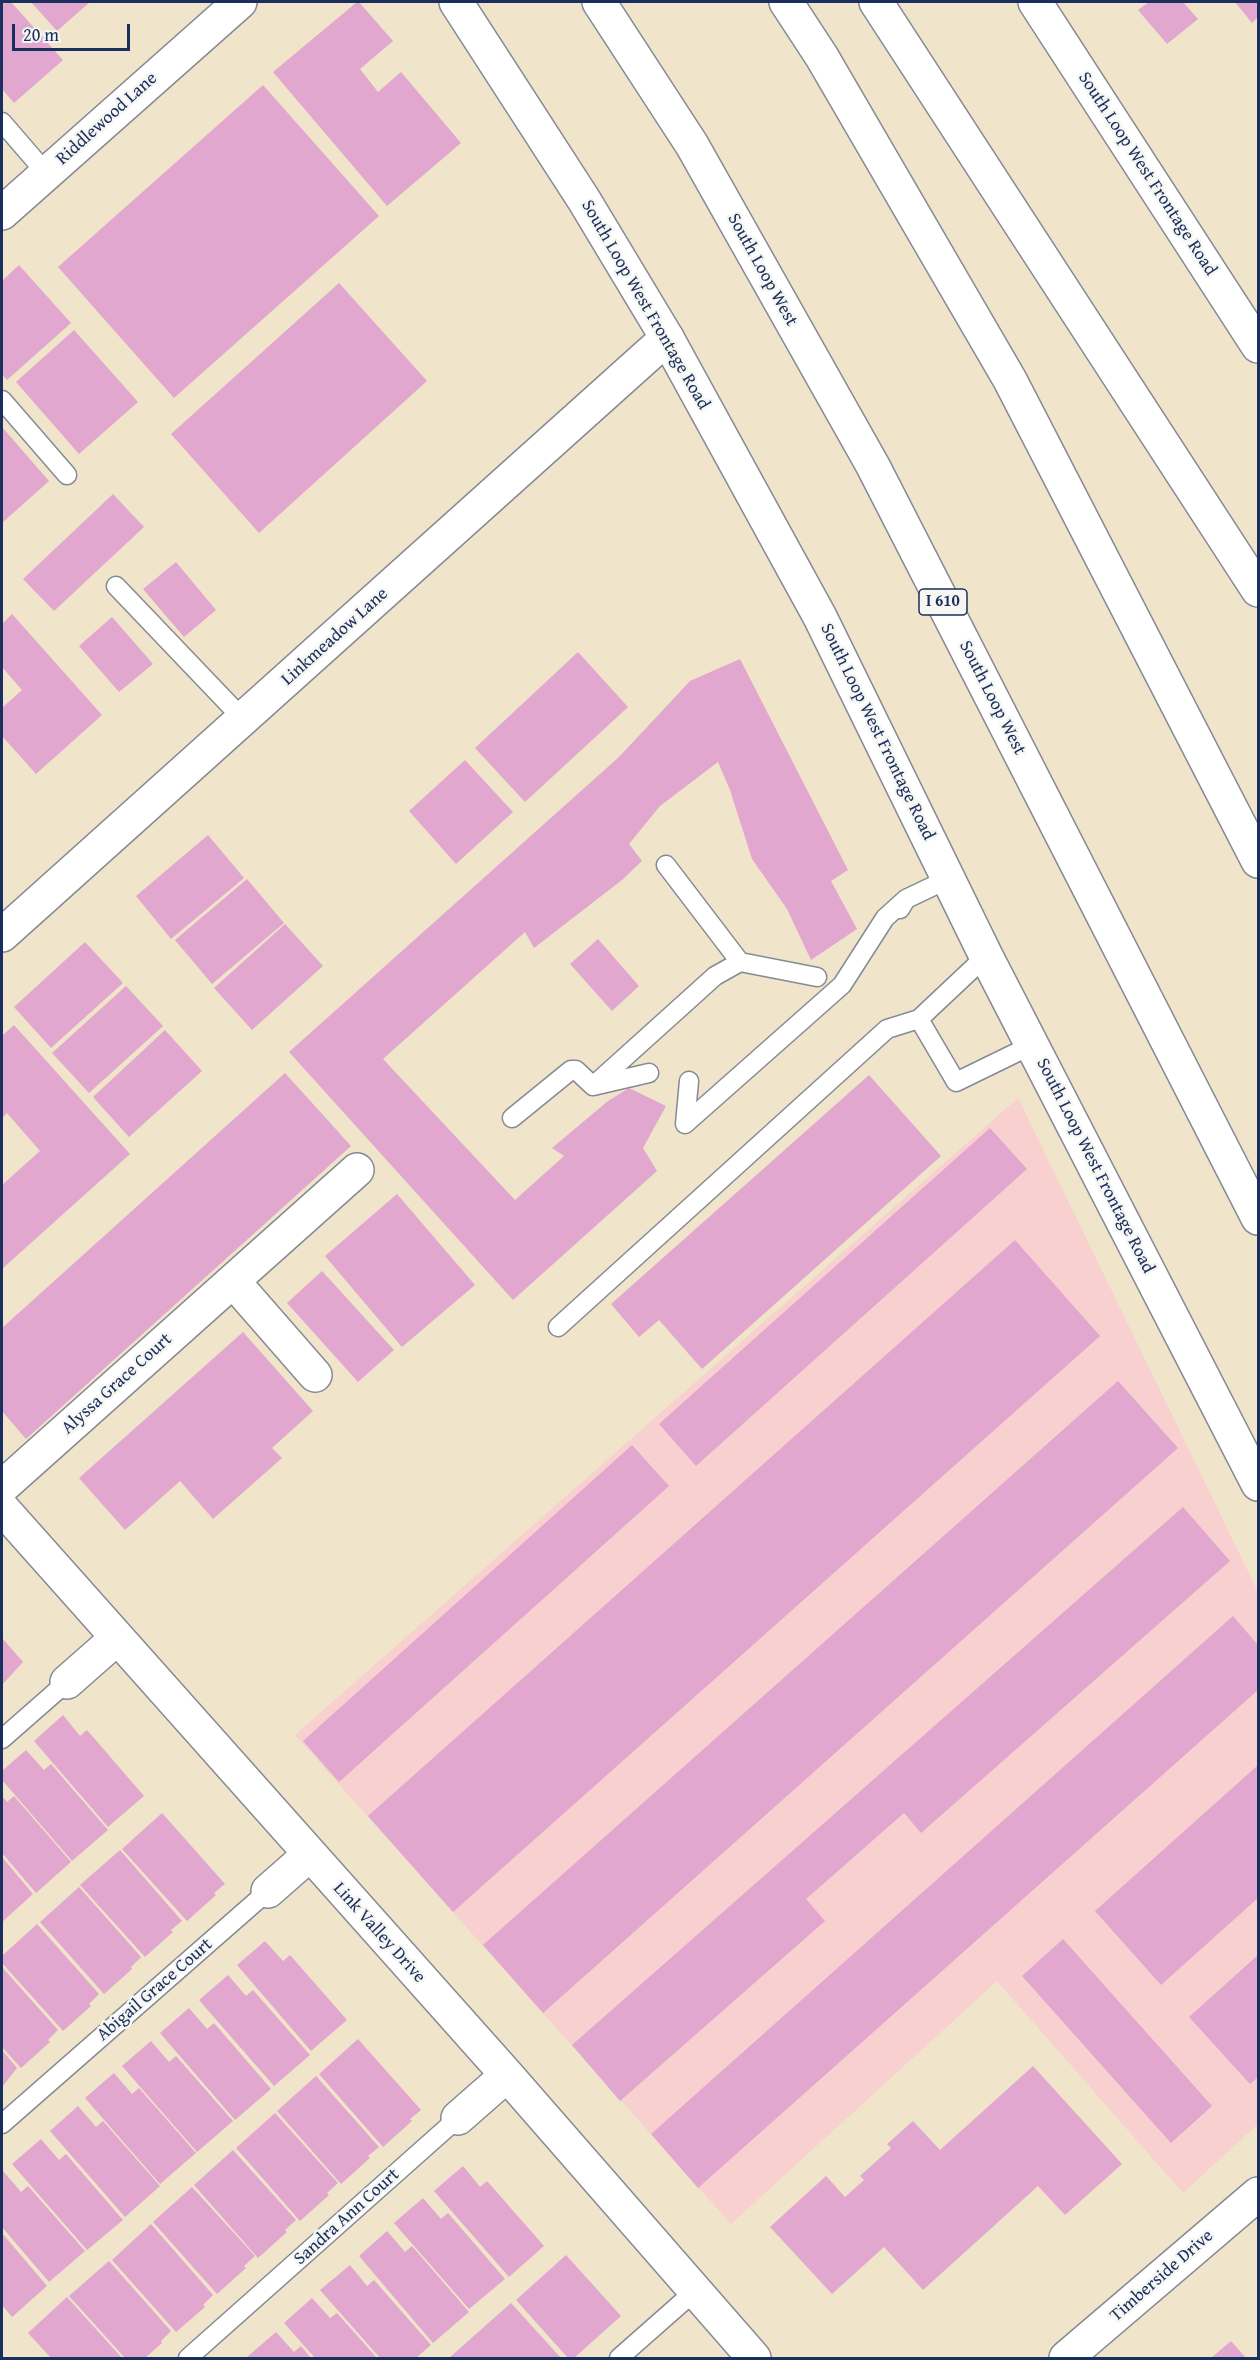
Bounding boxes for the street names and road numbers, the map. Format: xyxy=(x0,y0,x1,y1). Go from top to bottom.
street label: Riddlewood Lane xyxy=(52,68,162,170)
street label: South Loop West Frontage Road xyxy=(1073,68,1221,280)
street label: South Loop West Frontage Road xyxy=(576,196,714,414)
street label: South Loop West xyxy=(722,210,802,330)
street label: Linkmeadow Lane xyxy=(277,584,393,690)
road number: I 610 xyxy=(919,589,967,615)
street label: South Loop West Frontage Road xyxy=(815,620,939,844)
street label: South Loop West xyxy=(954,637,1030,759)
street label: South Loop West Frontage Road xyxy=(1031,1055,1159,1277)
street label: Alyssa Grace Court xyxy=(57,1329,177,1439)
street label: Link Valley Drive xyxy=(328,1878,430,1988)
street label: Abigail Grace Court xyxy=(93,1934,217,2046)
street label: Sandra Ann Court xyxy=(290,2164,404,2270)
street label: Timberside Drive xyxy=(1106,2225,1218,2327)

